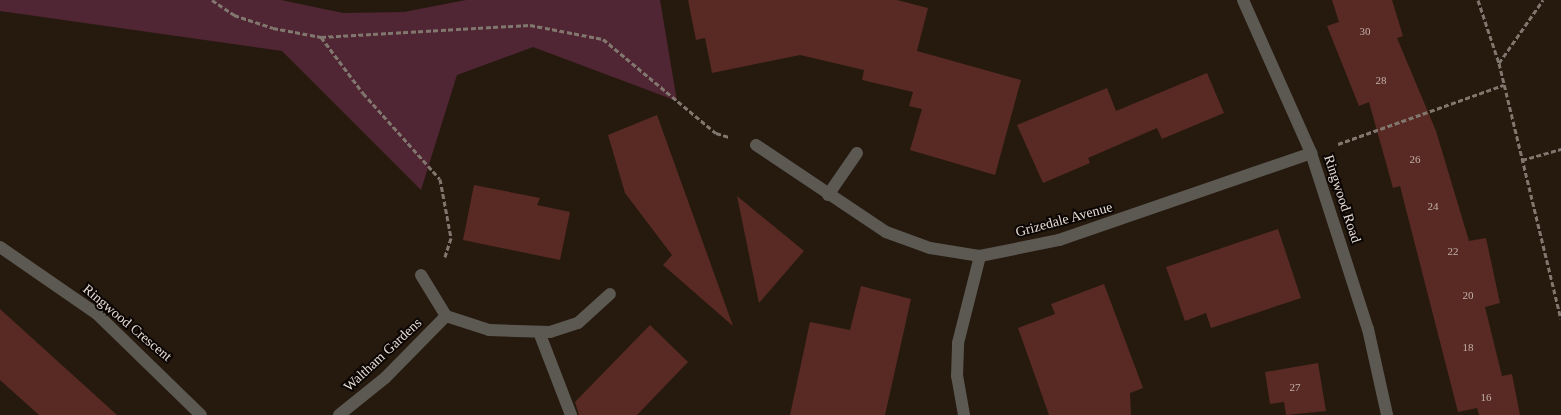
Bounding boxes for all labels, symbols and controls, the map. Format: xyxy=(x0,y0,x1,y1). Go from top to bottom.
house number: 30 xyxy=(1360,24,1370,38)
house number: 28 xyxy=(1375,73,1386,87)
house number: 26 xyxy=(1410,152,1420,166)
street label: Ringwood Road xyxy=(1320,153,1364,245)
street label: Grizedale Avenue xyxy=(1013,199,1115,241)
house number: 24 xyxy=(1428,199,1439,213)
house number: 22 xyxy=(1448,244,1459,258)
street label: Ringwood Crescent xyxy=(79,281,175,365)
house number: 20 xyxy=(1462,288,1474,302)
street label: Waltham Gardens xyxy=(341,315,425,395)
house number: 18 xyxy=(1462,340,1474,354)
house number: 27 xyxy=(1290,380,1300,394)
house number: 16 xyxy=(1480,390,1492,404)

